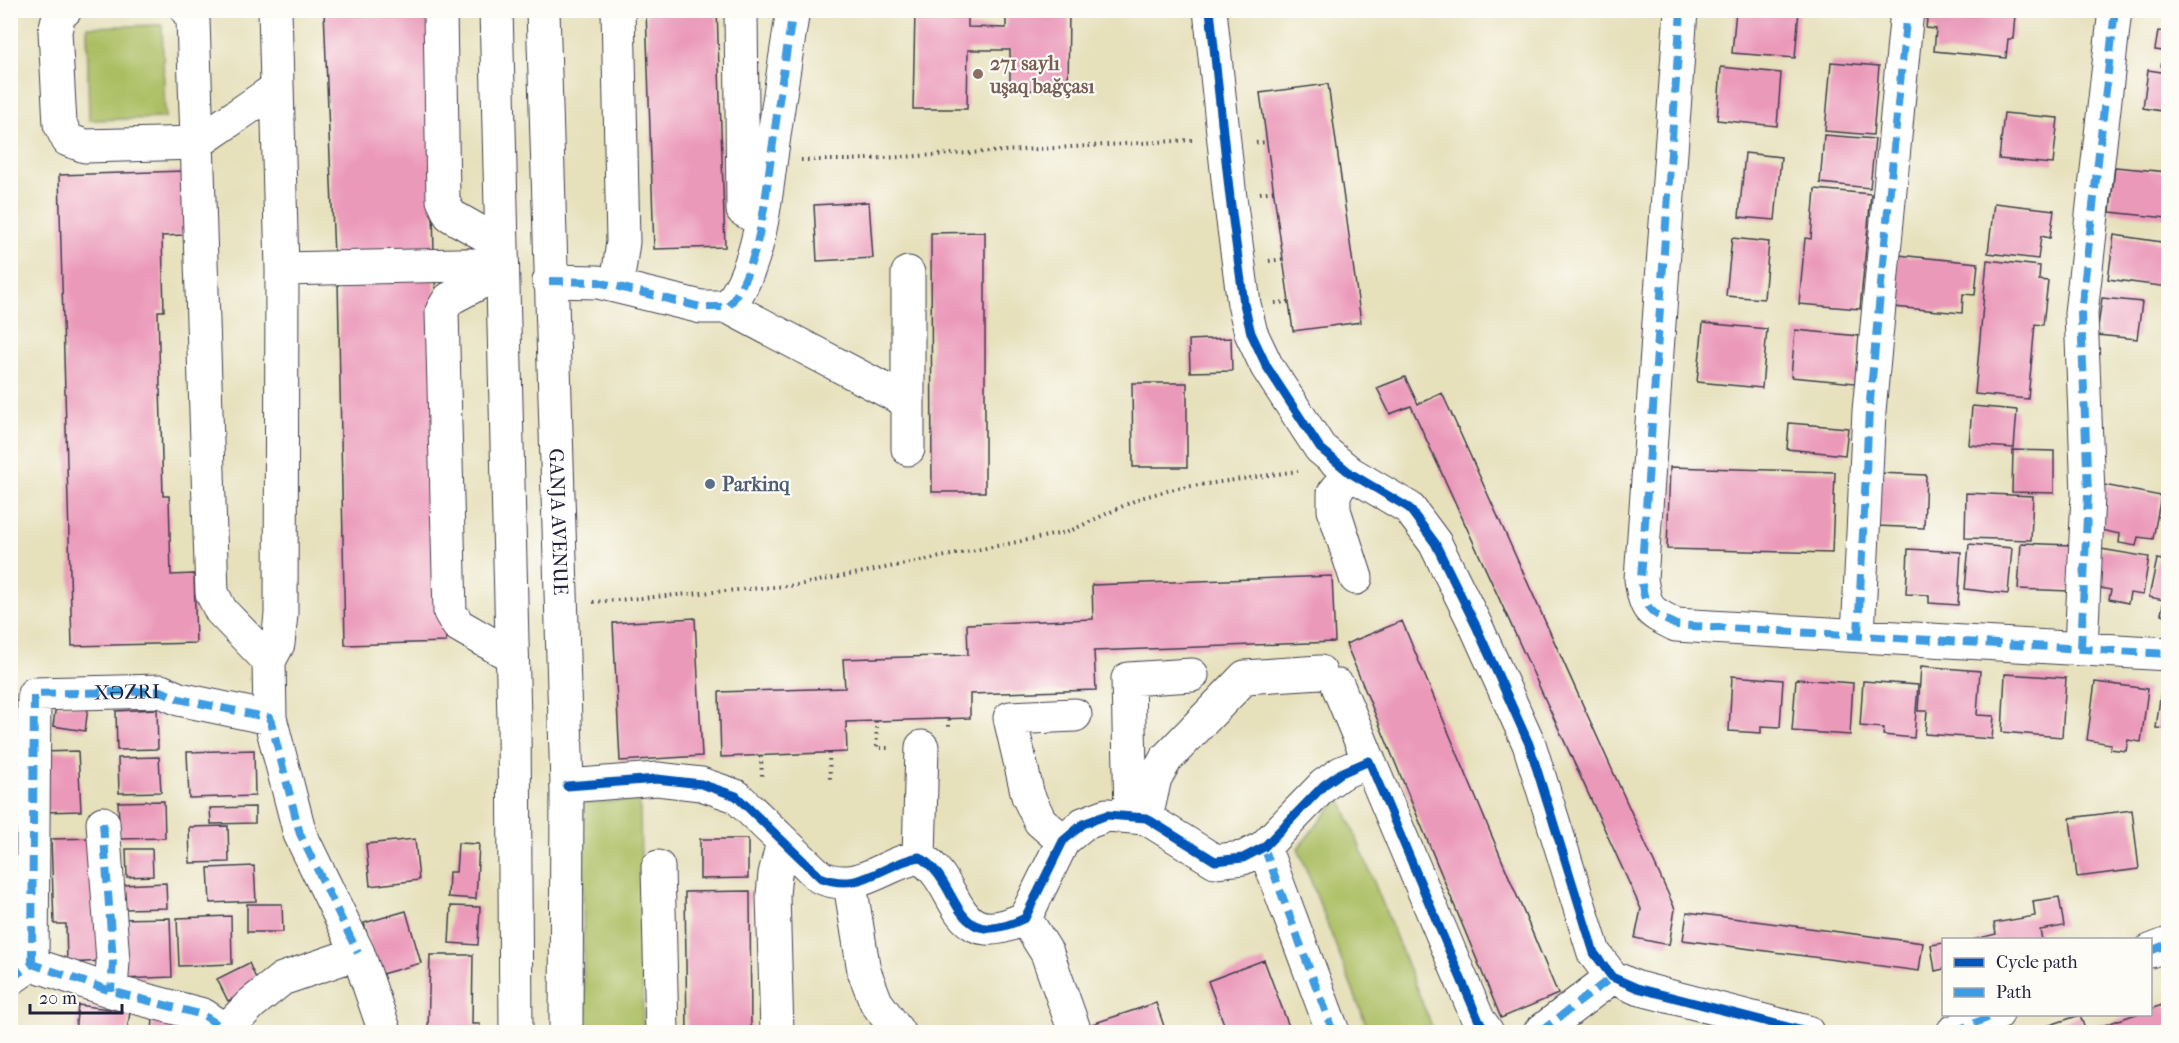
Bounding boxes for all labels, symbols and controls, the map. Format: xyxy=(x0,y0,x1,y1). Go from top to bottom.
place label: 271 saylı uşaq bağçası xyxy=(989,52,1095,99)
marker: 271 saylı uşaq bağçası xyxy=(971,67,985,81)
street label: GANJA AVENUE xyxy=(545,448,572,596)
place label: Parkinq xyxy=(722,473,790,496)
marker: Parkinq xyxy=(703,477,717,491)
street label: XƏZRI xyxy=(94,680,160,705)
legend xyxy=(1942,938,2152,1016)
text: Cycle path xyxy=(1996,952,2077,973)
scale bar xyxy=(30,977,122,1015)
text: Path xyxy=(1996,982,2032,1003)
text: 20 m xyxy=(39,988,77,1009)

